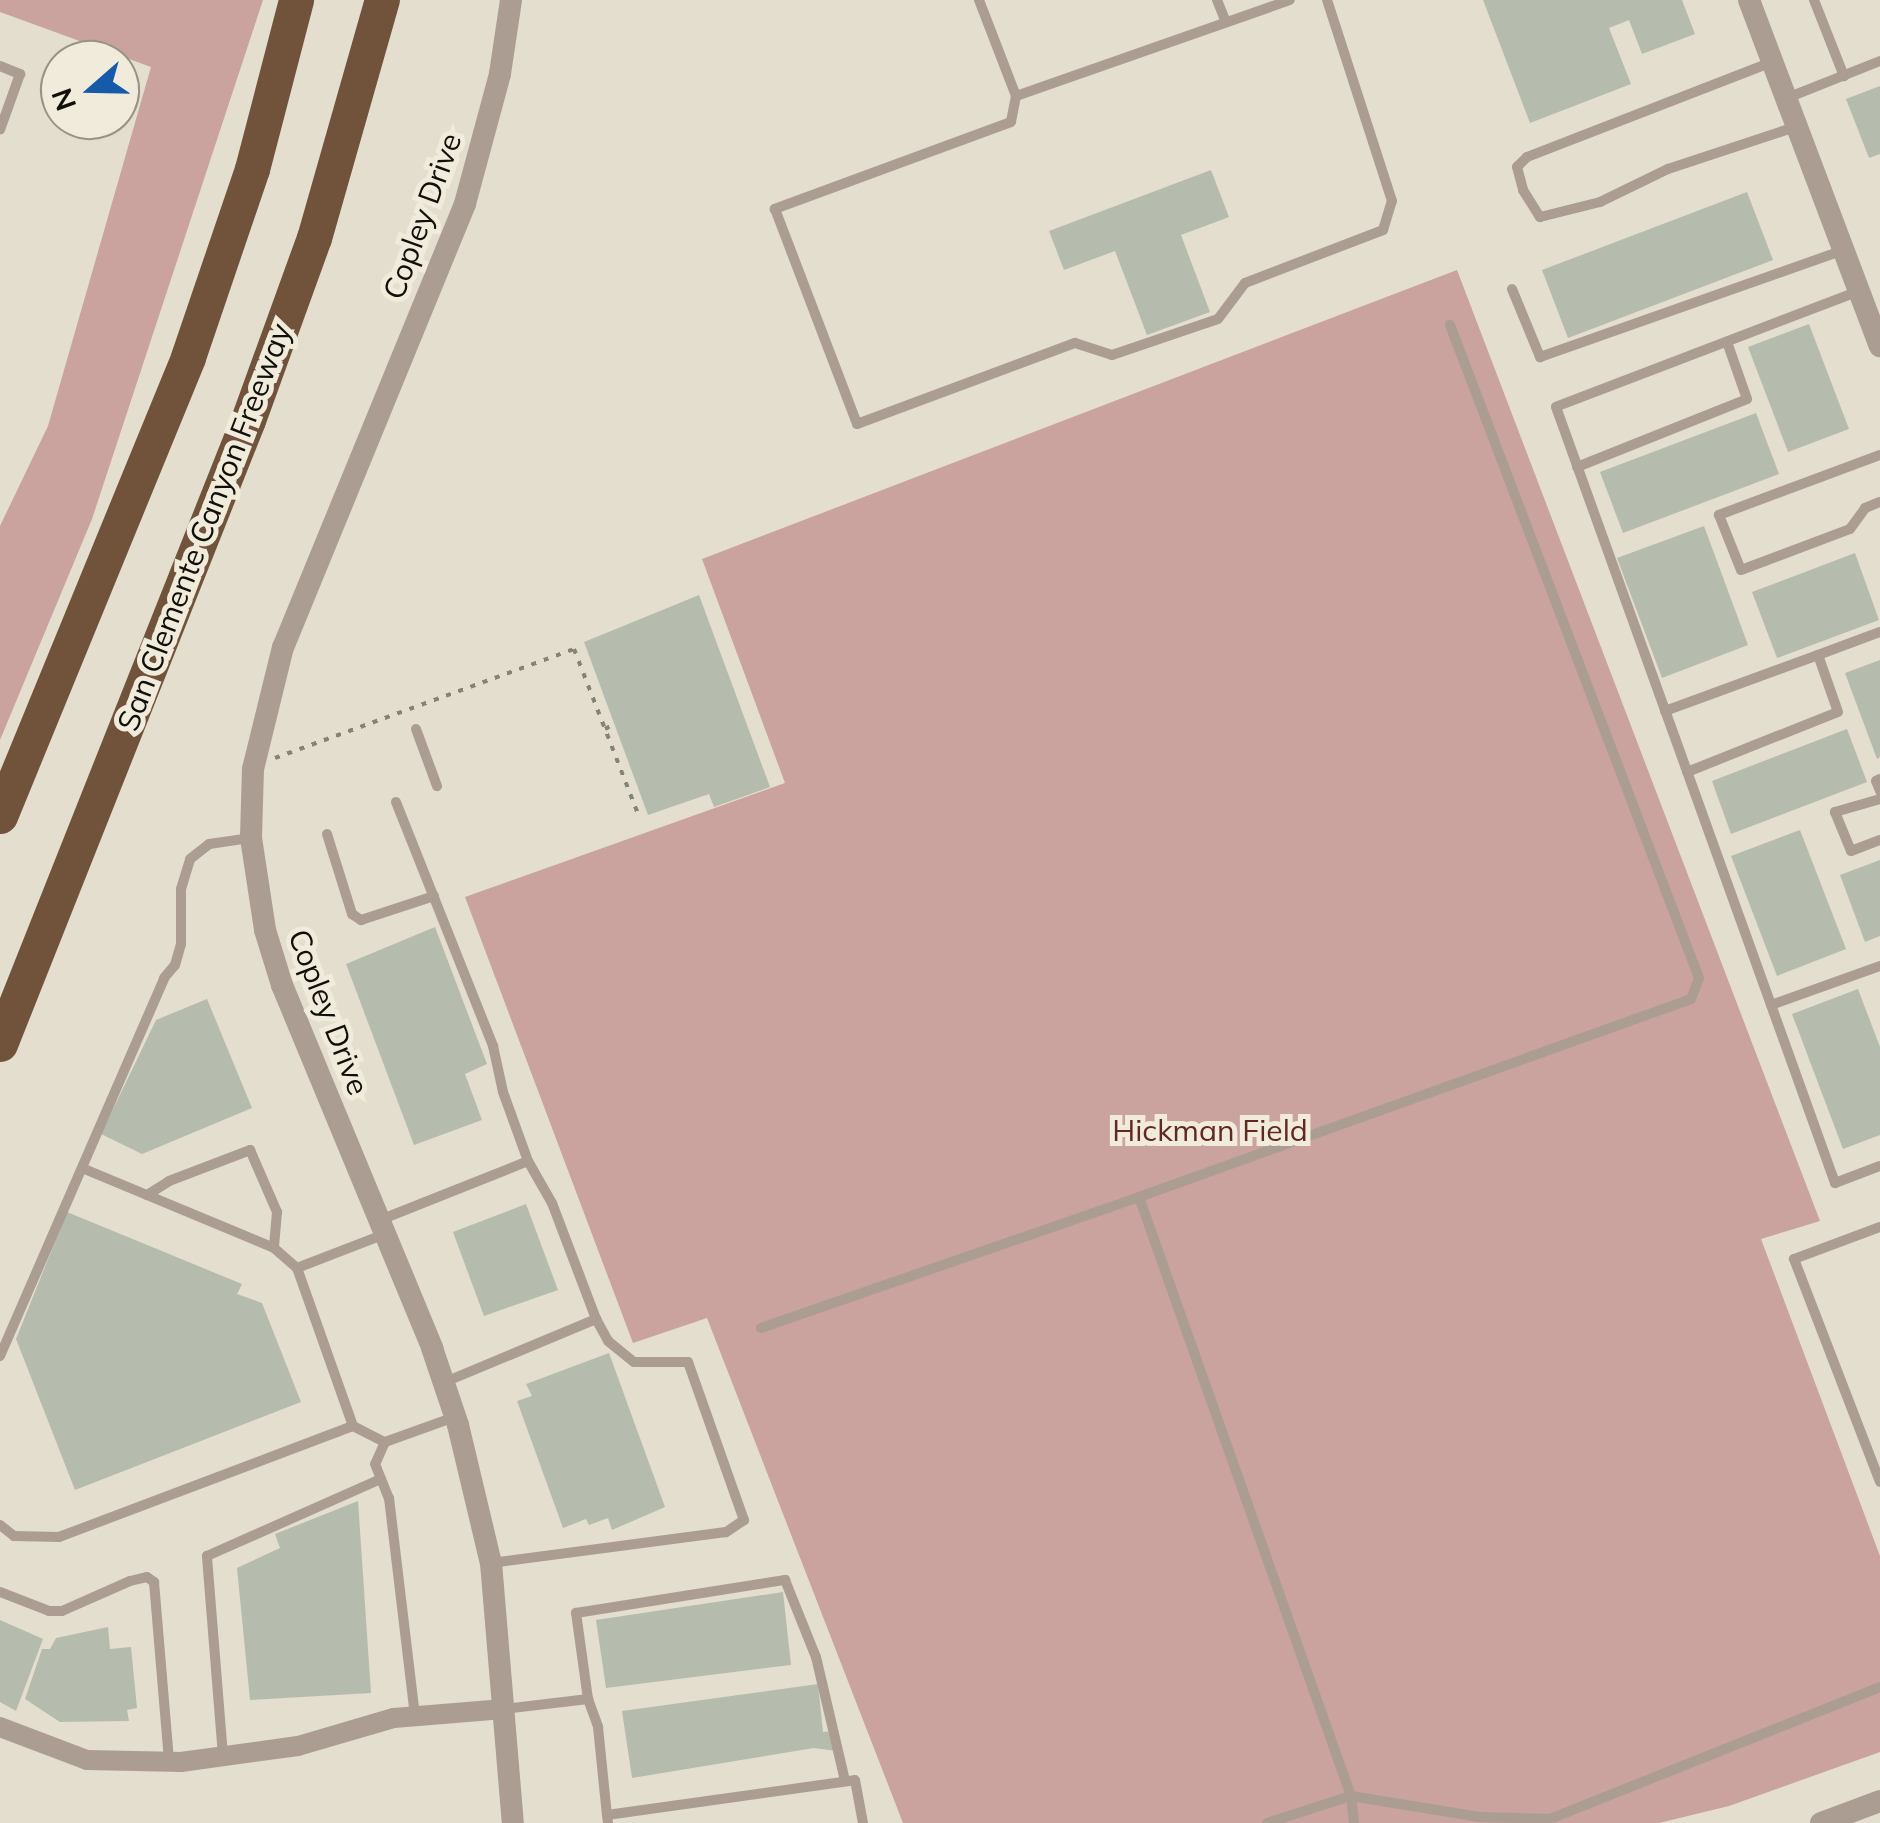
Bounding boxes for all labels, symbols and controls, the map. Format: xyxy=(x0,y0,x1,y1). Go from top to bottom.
north arrow xyxy=(40,40,140,140)
text: N xyxy=(43,84,83,116)
street label: Copley Drive xyxy=(375,128,469,304)
street label: San Clemente Canyon Freeway xyxy=(109,318,299,736)
street label: Copley Drive xyxy=(281,924,377,1100)
park label: Hickman Field xyxy=(1112,1112,1308,1148)

